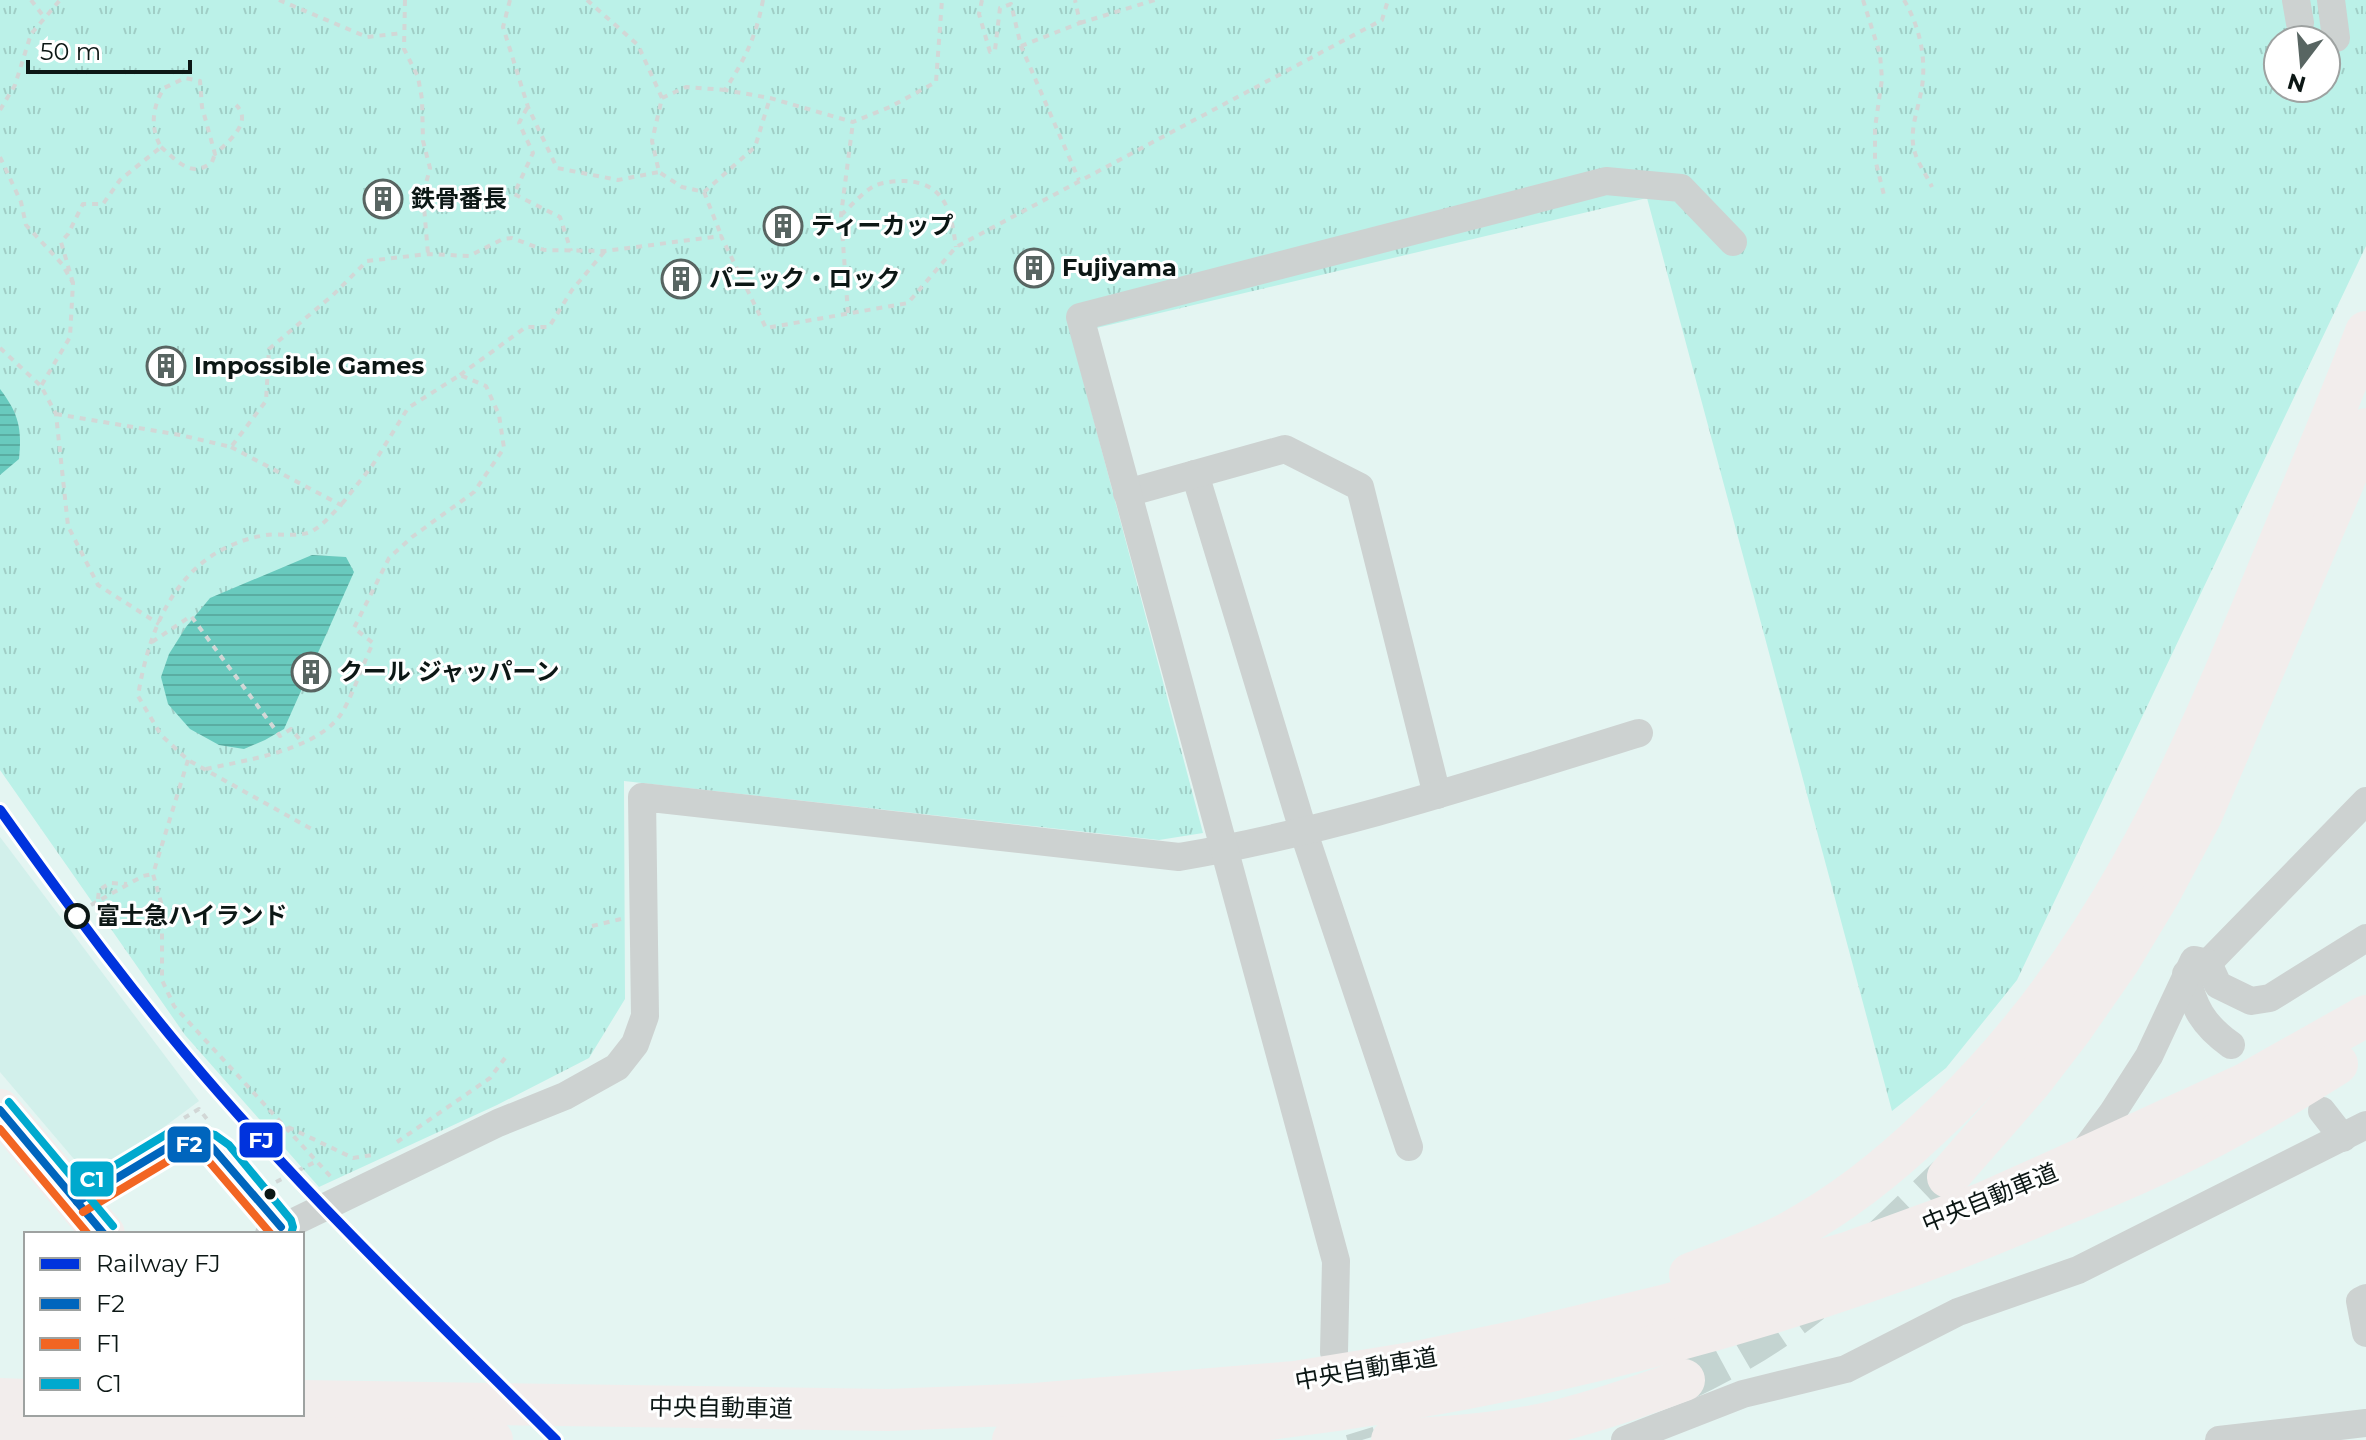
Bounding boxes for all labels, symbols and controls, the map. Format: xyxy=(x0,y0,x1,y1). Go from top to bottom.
scale bar xyxy=(28,24,190,74)
north arrow xyxy=(2262,24,2342,104)
text: 50 m xyxy=(40,37,101,66)
text: N xyxy=(2284,67,2309,98)
building icon: 鉄骨番長 xyxy=(362,178,404,220)
place label: 鉄骨番長 xyxy=(411,184,507,213)
building icon: ティーカップ xyxy=(762,205,804,247)
place label: ティーカップ xyxy=(811,211,954,240)
building icon: Fujiyama xyxy=(1013,247,1055,289)
place label: Fujiyama xyxy=(1062,253,1177,282)
building icon: パニック・ロック xyxy=(660,258,702,300)
place label: パニック・ロック xyxy=(709,264,901,293)
building icon: Impossible Games xyxy=(145,345,187,387)
place label: Impossible Games xyxy=(194,351,424,380)
building icon: クール ジャッパーン xyxy=(290,651,332,693)
place label: クール ジャッパーン xyxy=(339,657,559,686)
place label: 富士急ハイランド xyxy=(96,901,288,930)
marker: 富士急ハイランド xyxy=(65,904,89,928)
line badge: FJ xyxy=(238,1121,284,1159)
line badge: F2 xyxy=(166,1125,212,1164)
text: FJ xyxy=(248,1127,274,1154)
text: F2 xyxy=(175,1131,203,1158)
street label: 中央自動車道 xyxy=(1918,1157,2062,1238)
line badge: C1 xyxy=(69,1160,115,1198)
text: C1 xyxy=(80,1166,104,1193)
unlabelled marker xyxy=(262,1186,278,1202)
legend xyxy=(24,1232,304,1416)
text: Railway FJ xyxy=(96,1249,221,1278)
text: F2 xyxy=(96,1289,125,1318)
text: F1 xyxy=(96,1329,120,1358)
street label: 中央自動車道 xyxy=(1292,1342,1439,1395)
text: C1 xyxy=(96,1369,122,1398)
street label: 中央自動車道 xyxy=(649,1392,793,1423)

